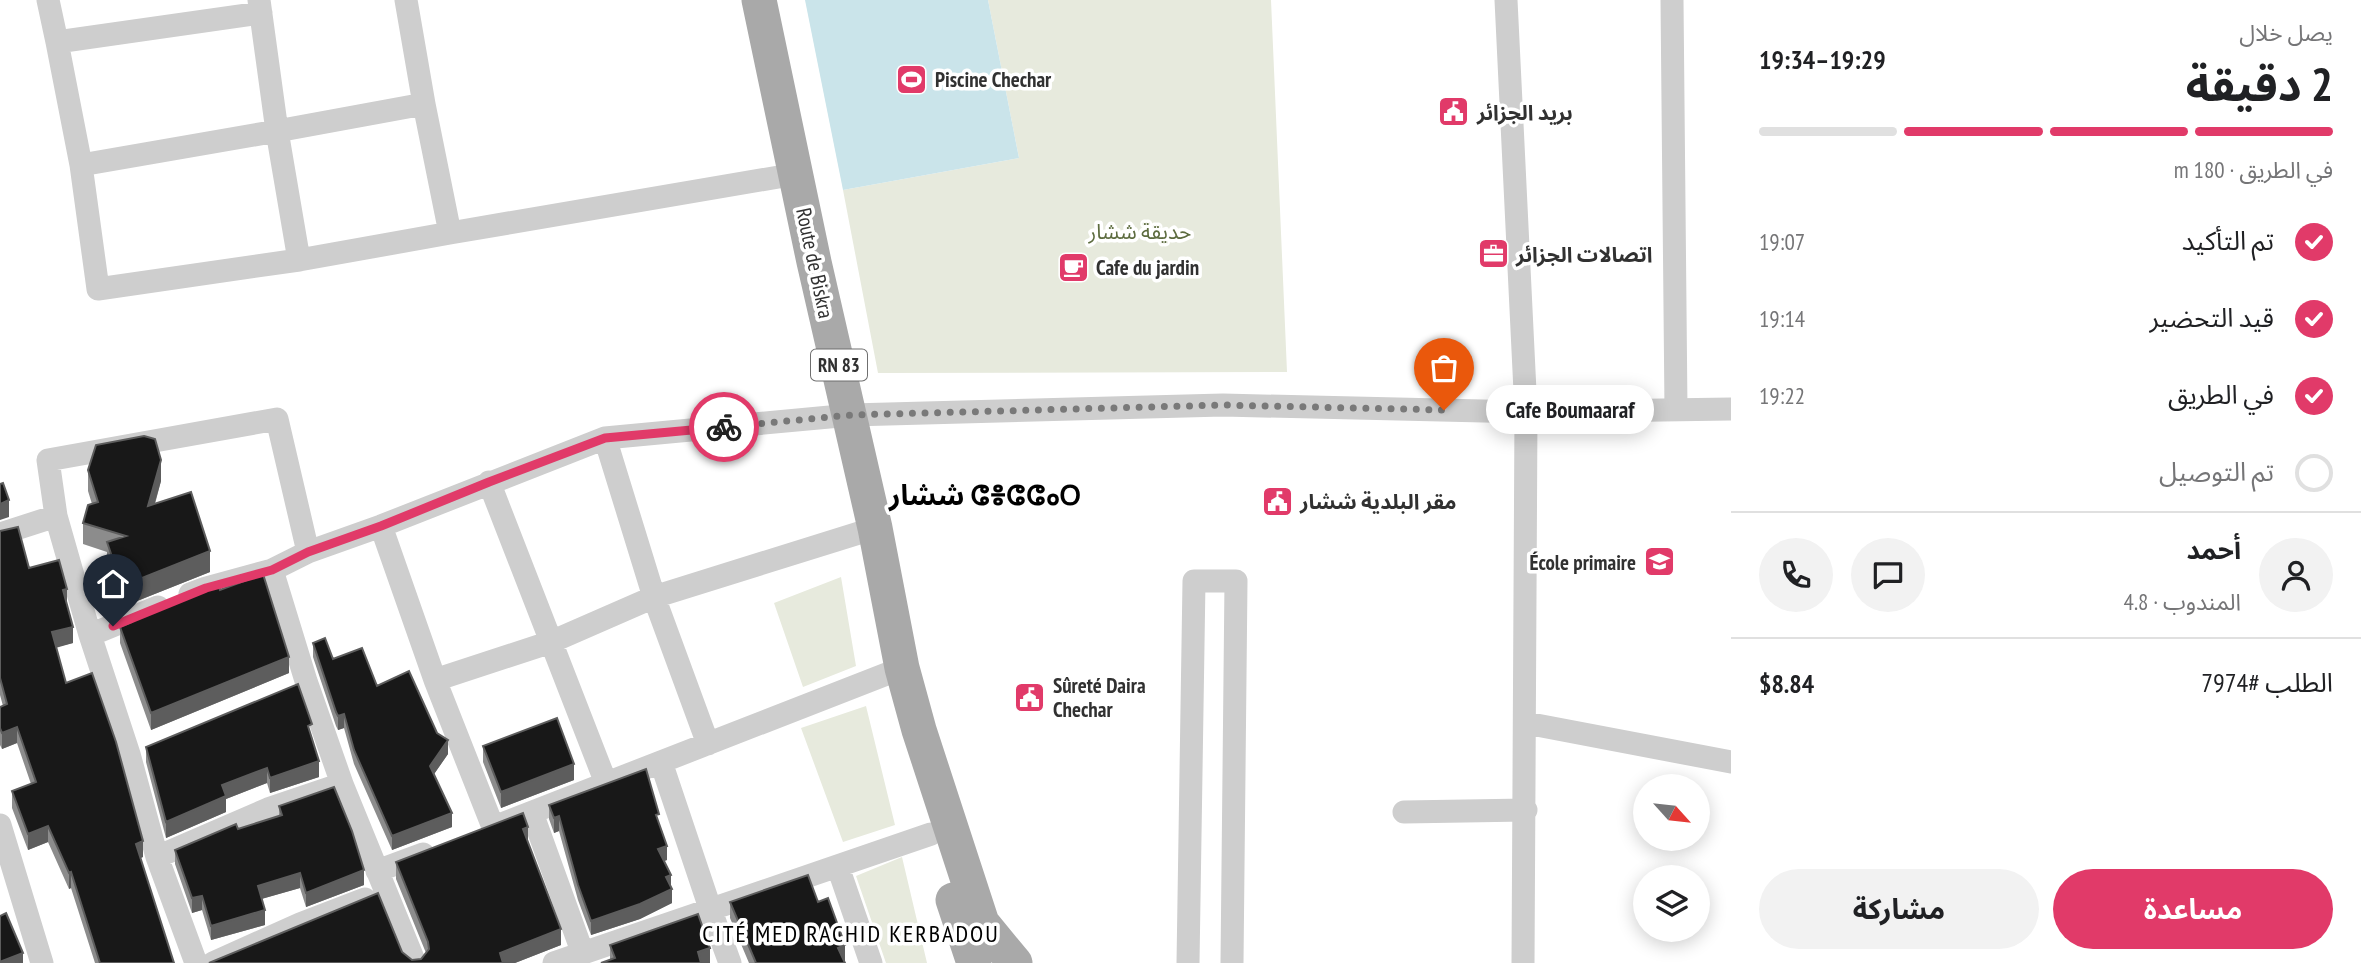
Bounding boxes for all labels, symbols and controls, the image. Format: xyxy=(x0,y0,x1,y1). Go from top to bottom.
text: يصل خلال xyxy=(2239,18,2333,47)
text: 19:29–19:34 xyxy=(1759,43,1886,76)
text: 2 دقيقة xyxy=(2186,54,2333,114)
sports icon: Piscine Chechar xyxy=(895,62,929,96)
place label: Piscine Chechar xyxy=(935,66,1052,93)
public building icon: بريد الجزائر xyxy=(1437,95,1471,129)
place label: بريد الجزائر xyxy=(1476,99,1573,126)
text: في الطريق · 180 m xyxy=(2174,155,2333,184)
street label: Route de Biskra xyxy=(790,205,840,321)
park label: حديقة ششار xyxy=(1087,218,1192,245)
icon: check xyxy=(2295,223,2333,261)
text: تم التأكيد xyxy=(2182,224,2274,257)
text: 19:07 xyxy=(1759,227,1805,256)
office icon: اتصالات الجزائر xyxy=(1476,237,1510,271)
place label: اتصالات الجزائر xyxy=(1515,241,1653,268)
cafe icon: Cafe du jardin xyxy=(1056,250,1090,284)
place label: Cafe du jardin xyxy=(1096,254,1199,281)
icon: check xyxy=(2295,300,2333,338)
text: قيد التحضير xyxy=(2149,301,2274,334)
text: 19:14 xyxy=(1759,304,1805,333)
pin xyxy=(1414,338,1474,410)
icon: bag xyxy=(1425,349,1463,387)
road number: RN 83 xyxy=(811,350,867,380)
icon: check xyxy=(2295,377,2333,415)
text: في الطريق xyxy=(2168,378,2274,411)
text: 19:22 xyxy=(1759,381,1805,410)
callout: Cafe Boumaaraf xyxy=(1486,386,1654,434)
courier xyxy=(689,392,759,462)
text: Cafe Boumaaraf xyxy=(1506,395,1634,424)
icon: bike xyxy=(705,408,743,446)
text: تم التوصيل xyxy=(2159,455,2274,488)
district label: ششار ⵛⴻⵛⵛⴰⵔ xyxy=(888,476,1081,513)
public building icon: مقر البلدية ششار xyxy=(1260,484,1294,518)
place label: مقر البلدية ششار xyxy=(1299,488,1456,515)
text: أحمد xyxy=(2187,533,2241,566)
button: phone xyxy=(1759,538,1833,612)
button: chat xyxy=(1851,538,1925,612)
button: person xyxy=(2259,538,2333,612)
school or university icon: École primaire xyxy=(1642,545,1676,579)
place label: École primaire xyxy=(1529,549,1636,576)
pin xyxy=(83,554,143,626)
icon: home xyxy=(94,565,132,603)
text: المندوب · 4.8 xyxy=(2124,587,2241,616)
text: الطلب #7974 xyxy=(2201,666,2333,699)
text: $8.84 xyxy=(1759,667,1814,700)
place label: Sûreté Daira Chechar xyxy=(1053,672,1146,723)
public building icon: Sûreté Daira Chechar xyxy=(1013,680,1047,714)
north arrow xyxy=(1633,774,1710,850)
map controls xyxy=(1633,774,1710,942)
button: layers xyxy=(1633,865,1710,942)
button: مشاركة xyxy=(1759,869,2039,949)
button: مساعدة xyxy=(2053,869,2333,949)
district label: CITÉ MED RACHID KERBADOU xyxy=(702,918,1000,949)

